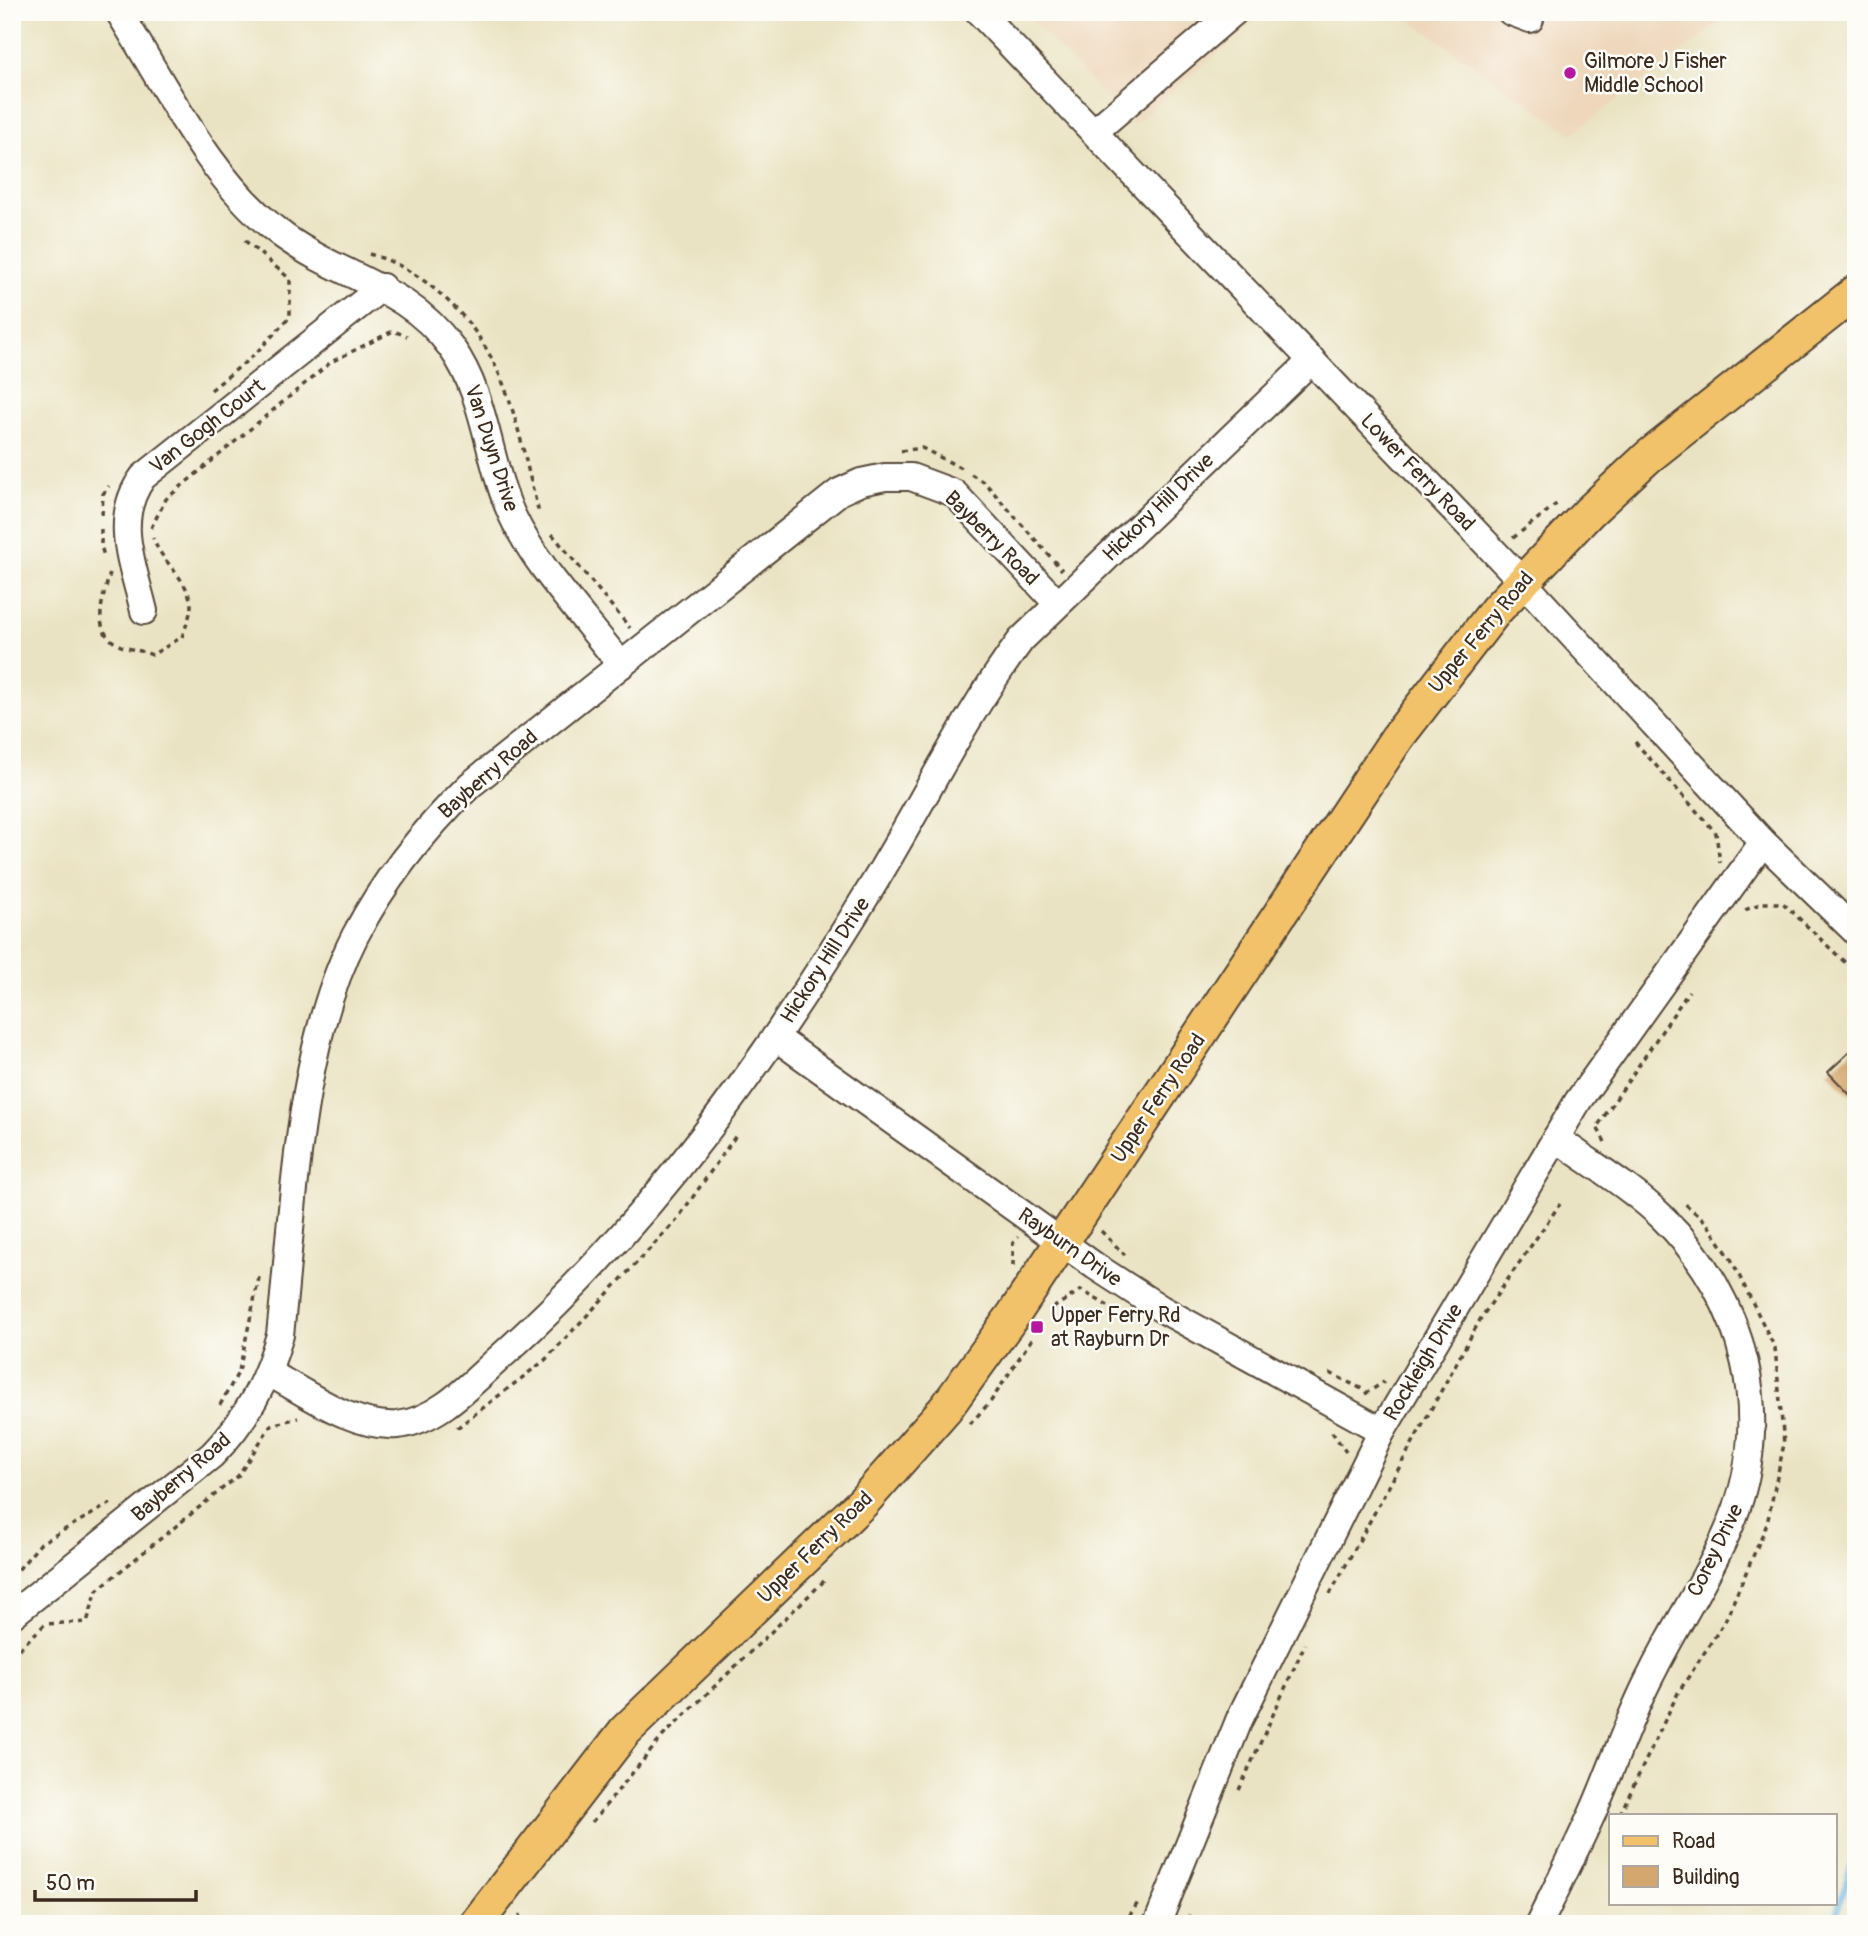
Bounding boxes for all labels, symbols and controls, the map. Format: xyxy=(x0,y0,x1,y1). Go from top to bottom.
place label: Gilmore J Fisher Middle School xyxy=(1584,48,1727,99)
marker: Gilmore J Fisher Middle School xyxy=(1562,65,1578,81)
street label: Van Gogh Court xyxy=(144,373,271,480)
street label: Van Duyn Drive xyxy=(458,381,525,516)
street label: Lower Ferry Road xyxy=(1354,408,1481,537)
street label: Hickory Hill Drive xyxy=(1097,447,1220,567)
street label: Bayberry Road xyxy=(939,485,1045,591)
street label: Upper Ferry Road xyxy=(1423,566,1540,699)
street label: Bayberry Road xyxy=(433,724,544,825)
street label: Hickory Hill Drive xyxy=(775,892,877,1029)
street label: Upper Ferry Road xyxy=(1105,1028,1212,1168)
street label: Rayburn Drive xyxy=(1013,1202,1127,1293)
street label: Rockleigh Drive xyxy=(1378,1298,1469,1426)
place label: Upper Ferry Rd at Rayburn Dr xyxy=(1051,1302,1180,1353)
marker: Upper Ferry Rd at Rayburn Dr xyxy=(1029,1319,1045,1335)
street label: Bayberry Road xyxy=(126,1427,237,1528)
street label: Upper Ferry Road xyxy=(752,1485,879,1609)
street label: Corey Drive xyxy=(1681,1499,1750,1601)
legend xyxy=(1609,1814,1836,1904)
text: Road xyxy=(1672,1828,1716,1855)
scale bar xyxy=(35,1859,196,1903)
text: Building xyxy=(1672,1864,1739,1891)
text: 50 m xyxy=(46,1870,95,1897)

